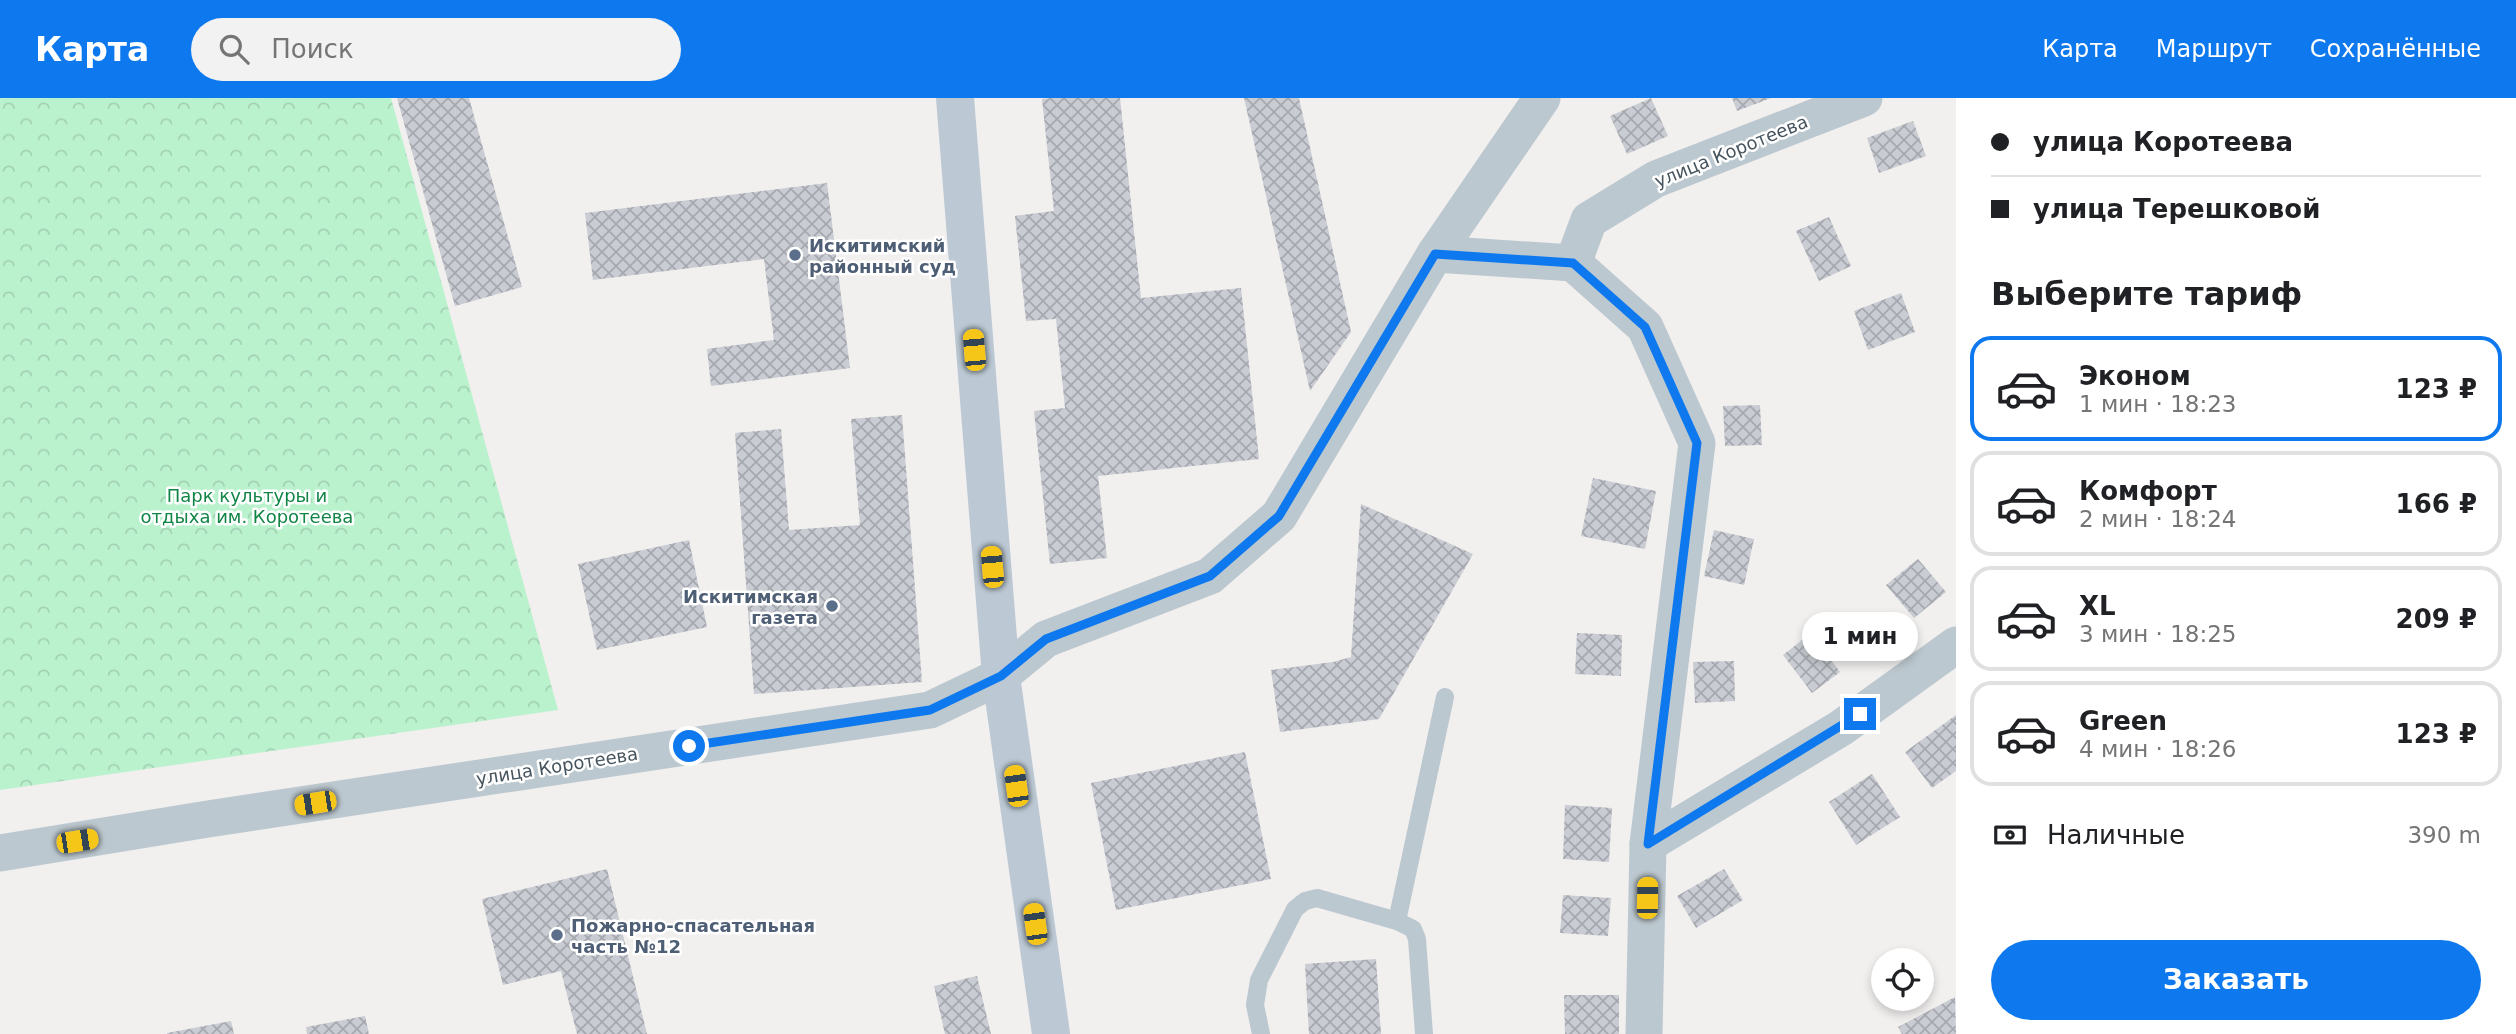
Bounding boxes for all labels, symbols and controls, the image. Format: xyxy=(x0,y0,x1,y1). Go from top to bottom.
search box xyxy=(191,18,681,81)
text: Карта xyxy=(35,30,149,69)
icon: search xyxy=(215,30,253,68)
text: Поиск xyxy=(271,34,354,64)
text: Карта xyxy=(2042,35,2118,63)
text: Маршрут xyxy=(2156,35,2272,63)
text: Сохранённые xyxy=(2310,35,2481,63)
street label: улица Коротеева xyxy=(1651,111,1811,191)
text: улица Коротеева xyxy=(2033,127,2293,157)
text: улица Терешковой xyxy=(2033,194,2320,224)
place label: Искитимский районный суд xyxy=(809,235,956,277)
marker: Искитимский районный суд xyxy=(787,247,803,263)
text: Выберите тариф xyxy=(1991,275,2302,313)
car xyxy=(962,328,987,372)
icon: car xyxy=(1995,357,2058,420)
text: Эконом xyxy=(2079,361,2191,391)
text: 123 ₽ xyxy=(2396,374,2477,404)
text: 1 мин · 18:23 xyxy=(2079,391,2237,417)
icon: car xyxy=(1995,472,2058,535)
text: Комфорт xyxy=(2079,476,2217,506)
park label: Парк культуры и отдыха им. Коротеева xyxy=(141,485,353,527)
text: 166 ₽ xyxy=(2396,489,2477,519)
text: 2 мин · 18:24 xyxy=(2079,506,2237,532)
car xyxy=(980,545,1005,589)
place label: Искитимская газета xyxy=(683,586,818,628)
icon: car xyxy=(1995,587,2058,650)
text: XL xyxy=(2079,591,2116,621)
marker: Искитимская газета xyxy=(824,598,840,614)
text: 209 ₽ xyxy=(2396,604,2477,634)
callout: 1 мин xyxy=(1802,612,1918,662)
text: 3 мин · 18:25 xyxy=(2079,621,2237,647)
text: 1 мин xyxy=(1823,623,1897,649)
route end xyxy=(1844,698,1876,730)
icon: car xyxy=(1995,702,2058,765)
text: Green xyxy=(2079,706,2167,736)
text: 123 ₽ xyxy=(2396,719,2477,749)
route start xyxy=(673,730,705,762)
text: 4 мин · 18:26 xyxy=(2079,736,2237,762)
street label: улица Коротеева xyxy=(475,743,639,789)
car xyxy=(1003,764,1030,808)
car xyxy=(293,789,338,817)
icon: cash xyxy=(1991,816,2029,854)
text: Наличные xyxy=(2047,820,2185,850)
text: 390 m xyxy=(2407,822,2481,848)
car xyxy=(55,827,100,855)
car xyxy=(1637,877,1658,919)
car xyxy=(1022,902,1049,946)
place label: Пожарно-спасательная часть №12 xyxy=(571,915,815,957)
marker: Пожарно-спасательная часть №12 xyxy=(549,927,565,943)
button: Заказать xyxy=(1991,940,2481,1020)
map controls xyxy=(1871,948,1934,1011)
button: locate xyxy=(1871,948,1934,1011)

